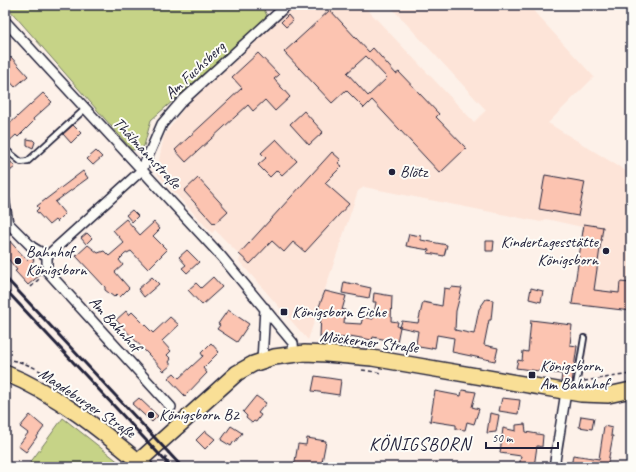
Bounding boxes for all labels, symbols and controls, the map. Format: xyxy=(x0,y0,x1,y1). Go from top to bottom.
street label: Am Fuchsberg xyxy=(160,36,231,103)
street label: Thälmannstraße xyxy=(109,113,186,194)
place label: Blötz xyxy=(400,162,429,182)
marker: Blötz xyxy=(387,167,397,177)
place label: Kindertagesstätte Königsborn xyxy=(501,232,600,270)
place label: Bahnhof Königsborn xyxy=(26,242,87,280)
marker: Kindertagesstätte Königsborn xyxy=(601,246,611,256)
marker: Bahnhof Königsborn xyxy=(13,256,23,266)
street label: Am Bahnhof xyxy=(85,292,148,359)
place label: Königsborn Eiche xyxy=(292,302,388,322)
marker: Königsborn Eiche xyxy=(279,307,289,317)
street label: Möckerner Straße xyxy=(319,326,421,358)
place label: Königsborn, Am Bahnhof xyxy=(540,356,612,394)
street label: Magdeburger Straße xyxy=(35,363,140,444)
marker: Königsborn, Am Bahnhof xyxy=(527,370,537,380)
place label: Königsborn B2 xyxy=(159,405,241,425)
marker: Königsborn B2 xyxy=(146,410,156,420)
scale bar xyxy=(486,424,558,450)
text: 50 m xyxy=(492,430,514,446)
district label: KÖNIGSBORN xyxy=(369,433,473,455)

